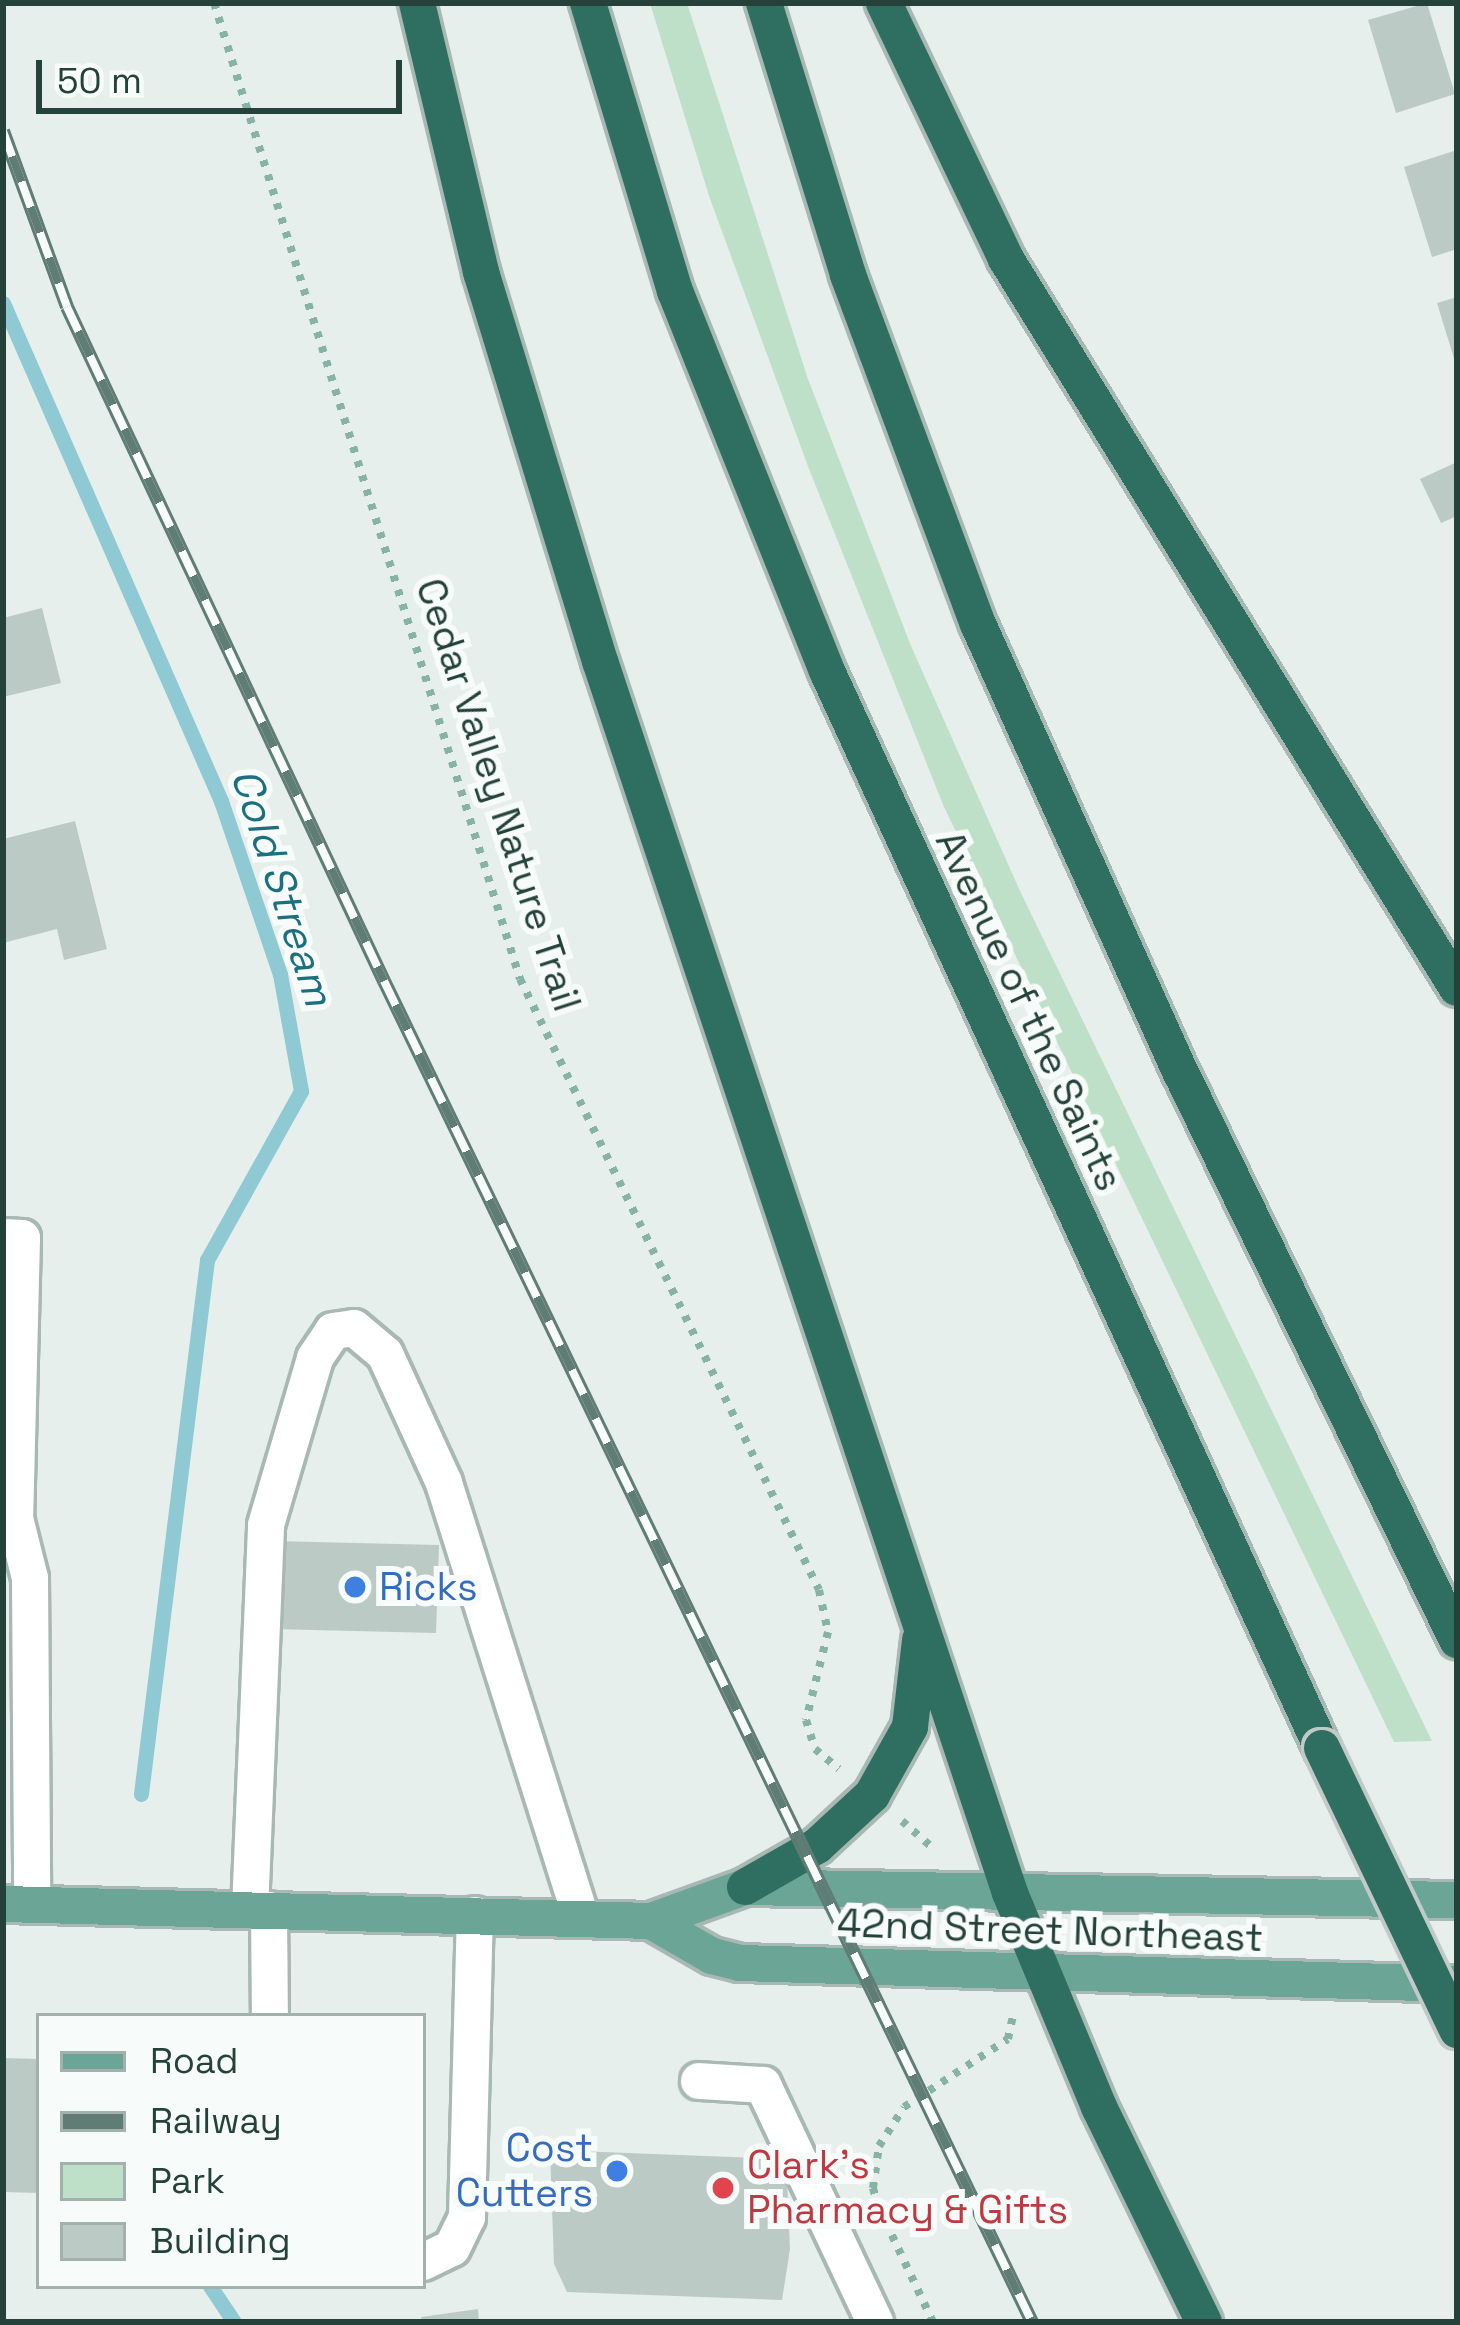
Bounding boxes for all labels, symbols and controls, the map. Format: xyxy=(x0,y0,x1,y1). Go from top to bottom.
scale bar xyxy=(42,36,408,110)
text: 50 m xyxy=(57,58,142,104)
street label: Cedar Valley Nature Trail xyxy=(406,572,590,1018)
water label: Cold Stream xyxy=(220,762,344,1012)
street label: Avenue of the Saints xyxy=(925,824,1133,1198)
place label: Ricks xyxy=(379,1564,478,1610)
marker: Ricks xyxy=(342,1574,368,1600)
street label: 42nd Street Northeast xyxy=(836,1900,1264,1962)
legend xyxy=(36,2013,426,2289)
text: Road xyxy=(150,2038,238,2084)
text: Railway xyxy=(150,2098,282,2144)
place label: Cost Cutters xyxy=(456,2126,593,2217)
place label: Clark's Pharmacy & Gifts xyxy=(747,2143,1068,2234)
text: Park xyxy=(150,2158,225,2204)
marker: Cost Cutters xyxy=(604,2158,630,2184)
marker: Clark's Pharmacy & Gifts xyxy=(710,2175,736,2201)
text: Building xyxy=(150,2218,291,2264)

